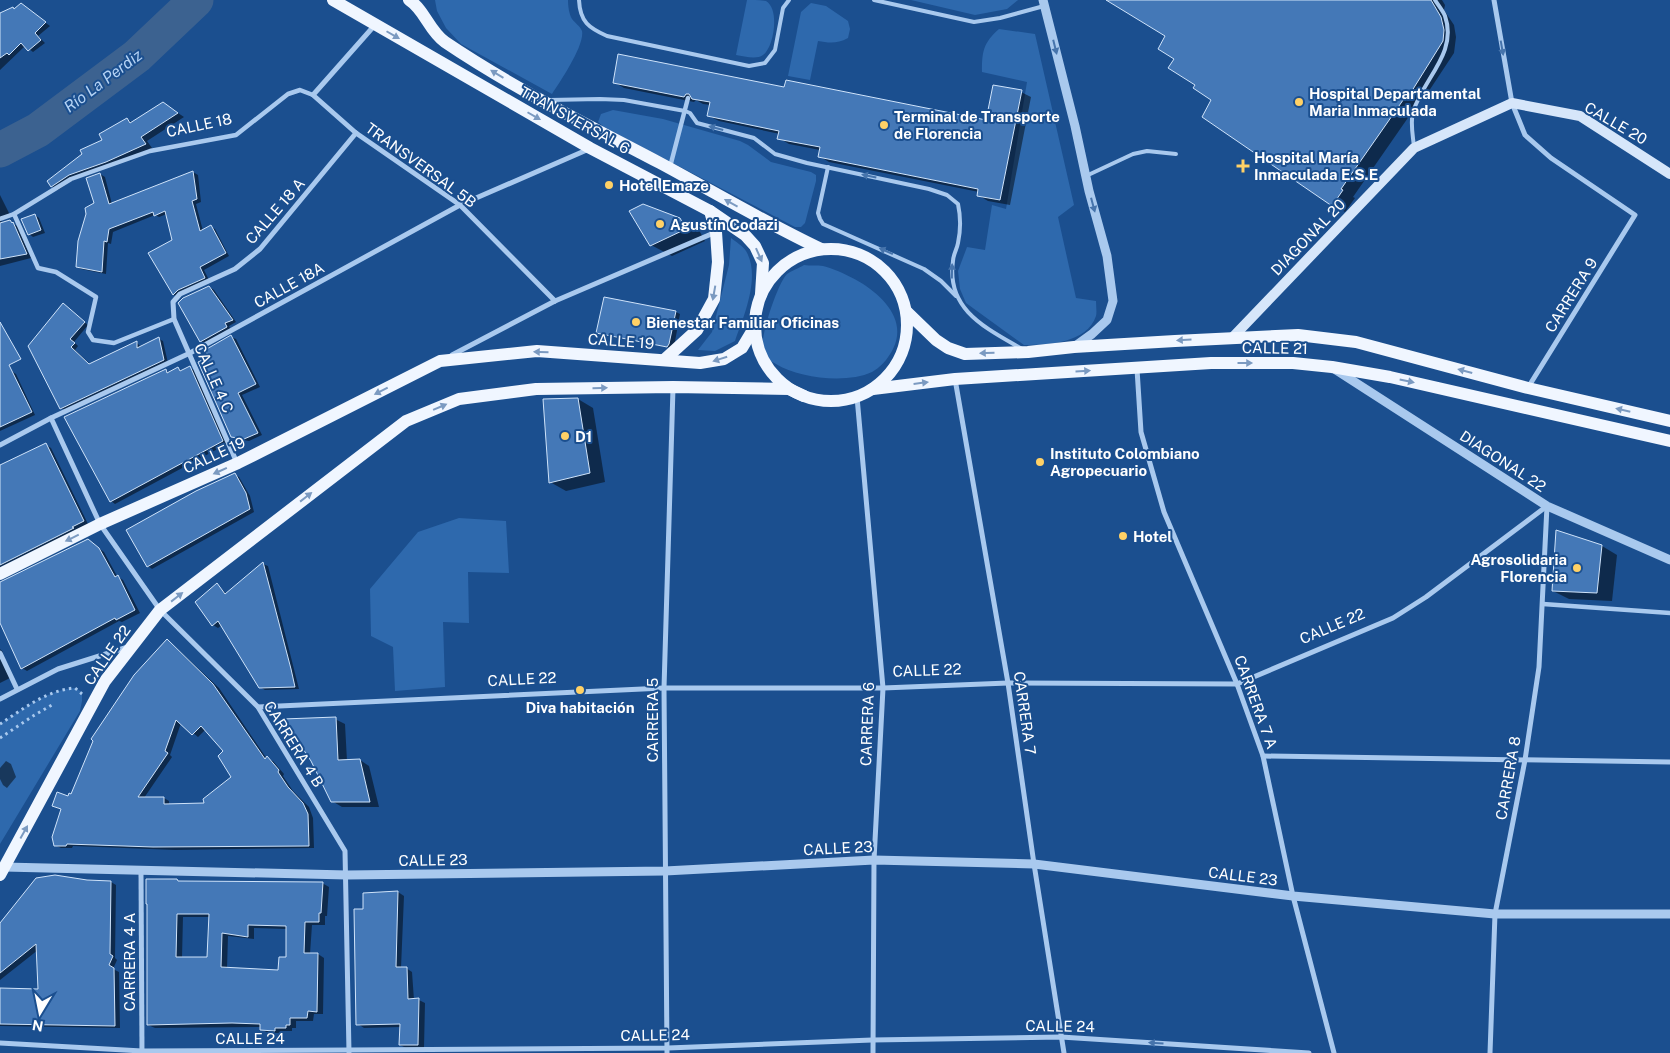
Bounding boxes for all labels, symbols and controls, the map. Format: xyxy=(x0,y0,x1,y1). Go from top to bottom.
one-way arrow xyxy=(387,31,400,40)
one-way arrow xyxy=(1051,40,1059,55)
one-way arrow xyxy=(1499,40,1507,56)
water label: Río La Perdiz xyxy=(60,45,146,116)
one-way arrow xyxy=(490,69,503,78)
street label: TRANSVERSAL 6 xyxy=(517,83,633,157)
place label: Hospital Departamental Maria Inmaculada xyxy=(1309,85,1481,119)
marker: Hospital Departamental Maria Inmaculada xyxy=(1293,96,1305,108)
street label: CALLE 20 xyxy=(1582,98,1650,148)
place label: Terminal de Transporte de Florencia xyxy=(894,108,1060,142)
street label: CALLE 18 xyxy=(165,110,233,140)
one-way arrow xyxy=(527,112,541,121)
street label: TRANSVERSAL 5B xyxy=(362,119,480,211)
marker: Terminal de Transporte de Florencia xyxy=(878,119,890,131)
one-way arrow xyxy=(708,124,724,132)
place label: Hospital María Inmaculada E.S.E xyxy=(1254,149,1378,183)
marker: Hospital María Inmaculada E.S.E xyxy=(1236,159,1250,173)
one-way arrow xyxy=(862,172,877,180)
street label: CALLE 18 A xyxy=(242,175,308,247)
place label: Hotel Emaze xyxy=(619,177,709,194)
marker: Hotel Emaze xyxy=(603,179,615,191)
street label: DIAGONAL 20 xyxy=(1267,195,1349,279)
one-way arrow xyxy=(725,198,738,207)
one-way arrow xyxy=(1089,198,1097,213)
place label: Agustín Codazi xyxy=(670,216,778,233)
marker: Agustín Codazi xyxy=(654,218,666,230)
one-way arrow xyxy=(879,247,893,255)
one-way arrow xyxy=(756,248,764,262)
street label: CARRERA 9 xyxy=(1541,255,1601,335)
street label: CALLE 18A xyxy=(251,259,327,311)
one-way arrow xyxy=(949,262,957,278)
one-way arrow xyxy=(709,285,717,301)
place label: Bienestar Familiar Oficinas xyxy=(646,314,839,331)
marker: Bienestar Familiar Oficinas xyxy=(630,316,642,328)
street label: CALLE 19 xyxy=(587,330,655,352)
one-way arrow xyxy=(1176,337,1192,345)
street label: CALLE 21 xyxy=(1242,339,1308,357)
street label: CALLE 4 C xyxy=(191,341,237,415)
one-way arrow xyxy=(533,348,549,356)
one-way arrow xyxy=(979,349,995,357)
one-way arrow xyxy=(712,355,727,363)
one-way arrow xyxy=(1238,359,1254,367)
one-way arrow xyxy=(1075,367,1091,375)
one-way arrow xyxy=(1457,367,1472,375)
one-way arrow xyxy=(1399,377,1415,385)
one-way arrow xyxy=(914,379,930,387)
one-way arrow xyxy=(592,384,608,392)
one-way arrow xyxy=(374,387,388,395)
one-way arrow xyxy=(433,402,447,410)
one-way arrow xyxy=(1615,406,1630,414)
street label: DIAGONAL 22 xyxy=(1457,427,1549,495)
place label: D1 xyxy=(575,428,592,445)
marker: D1 xyxy=(559,430,571,442)
street label: CALLE 19 xyxy=(180,433,248,477)
place label: Instituto Colombiano Agropecuario xyxy=(1050,445,1200,479)
marker: Instituto Colombiano Agropecuario xyxy=(1034,456,1046,468)
one-way arrow xyxy=(213,468,227,476)
one-way arrow xyxy=(299,492,312,503)
place label: Hotel xyxy=(1133,528,1172,545)
marker: Hotel xyxy=(1117,530,1129,542)
one-way arrow xyxy=(64,534,79,542)
place label: Agrosolidaria Florencia xyxy=(1470,551,1567,585)
marker: Agrosolidaria Florencia xyxy=(1571,562,1583,574)
one-way arrow xyxy=(171,591,184,602)
street label: CALLE 22 xyxy=(1297,605,1367,647)
street label: CALLE 22 xyxy=(80,622,134,688)
street label: CARRERA 7 A xyxy=(1231,653,1281,751)
street label: CALLE 22 xyxy=(892,660,962,680)
street label: CALLE 22 xyxy=(487,669,557,689)
street label: CARRERA 7 xyxy=(1011,670,1039,756)
street label: CARRERA 5 xyxy=(644,678,661,762)
street label: CARRERA 6 xyxy=(857,682,877,766)
marker: Diva habitación xyxy=(574,684,586,696)
street label: CARRERA 4 B xyxy=(261,698,327,790)
place label: Diva habitación xyxy=(525,699,635,716)
street label: CARRERA 8 xyxy=(1492,735,1524,821)
one-way arrow xyxy=(19,825,28,839)
street label: CALLE 23 xyxy=(803,838,873,858)
street label: CALLE 23 xyxy=(398,851,468,869)
street label: CALLE 23 xyxy=(1207,863,1279,889)
street label: CARRERA 4 A xyxy=(121,912,138,1011)
north arrow xyxy=(15,988,65,1038)
text: N xyxy=(31,1017,45,1035)
street label: CALLE 24 xyxy=(1025,1017,1095,1035)
street label: CALLE 24 xyxy=(620,1026,690,1044)
street label: CALLE 24 xyxy=(215,1030,285,1047)
one-way arrow xyxy=(1148,1039,1164,1047)

